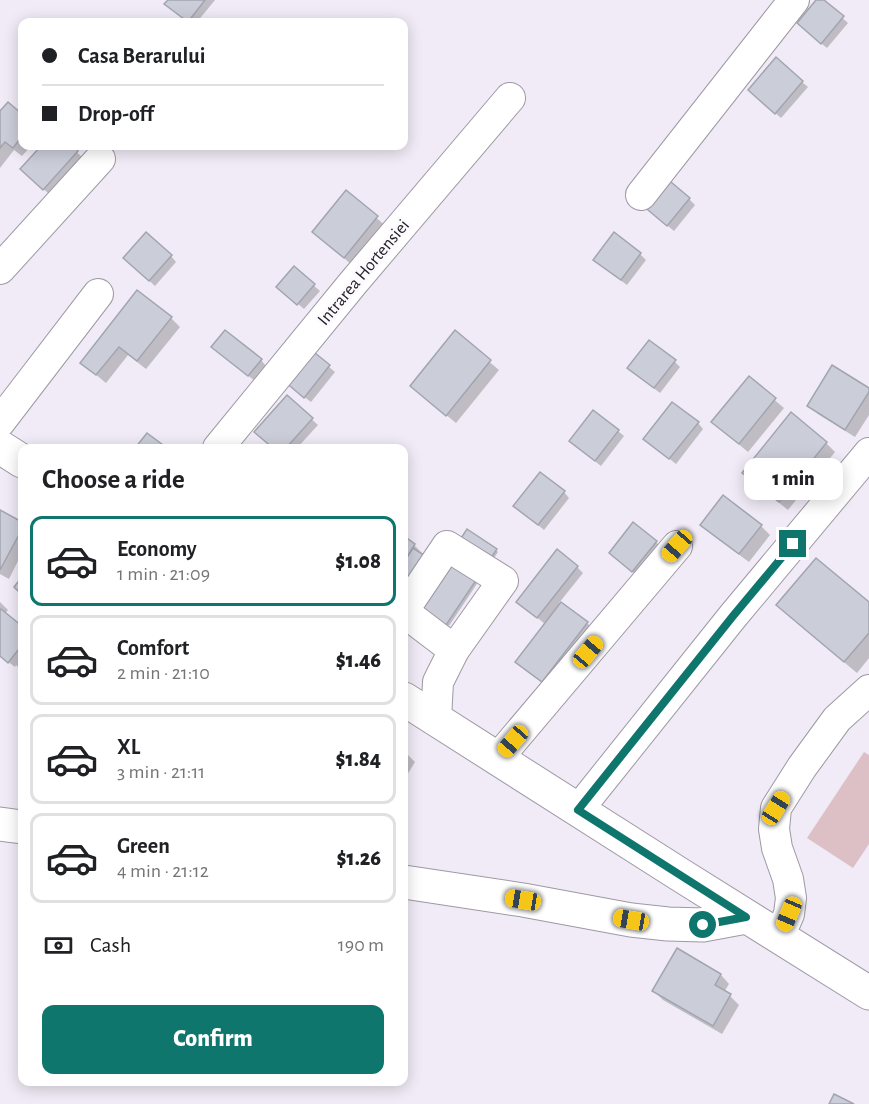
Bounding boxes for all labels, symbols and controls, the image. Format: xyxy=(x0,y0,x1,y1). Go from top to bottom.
text: Casa Berarului xyxy=(78,45,205,67)
text: Drop-off xyxy=(78,103,154,125)
street label: Intrarea Hortensiei xyxy=(314,216,413,329)
callout: 1 min xyxy=(744,457,842,499)
text: Choose a ride xyxy=(42,466,185,493)
text: 1 min xyxy=(772,469,815,489)
car xyxy=(658,527,696,565)
route end xyxy=(779,530,806,557)
icon: car xyxy=(45,534,99,588)
text: Economy xyxy=(117,538,197,560)
text: $1.08 xyxy=(335,550,381,572)
text: 1 min · 21:09 xyxy=(117,564,210,584)
car xyxy=(570,632,606,672)
icon: car xyxy=(45,633,99,687)
text: Comfort xyxy=(117,637,189,659)
text: $1.46 xyxy=(336,649,381,671)
text: 2 min · 21:10 xyxy=(117,663,210,683)
car xyxy=(494,722,532,760)
icon: car xyxy=(45,732,99,786)
text: XL xyxy=(117,736,140,758)
text: $1.84 xyxy=(335,748,381,770)
text: 3 min · 21:11 xyxy=(117,762,205,782)
car xyxy=(759,788,793,828)
icon: car xyxy=(45,831,99,885)
text: Green xyxy=(117,835,170,857)
text: $1.26 xyxy=(337,847,381,869)
text: 4 min · 21:12 xyxy=(117,861,209,881)
car xyxy=(504,888,542,912)
car xyxy=(774,894,804,934)
car xyxy=(612,908,650,932)
route start xyxy=(689,911,716,938)
icon: cash xyxy=(42,929,75,962)
text: Cash xyxy=(90,934,131,956)
text: 190 m xyxy=(338,935,384,955)
button: Confirm xyxy=(42,1005,384,1074)

